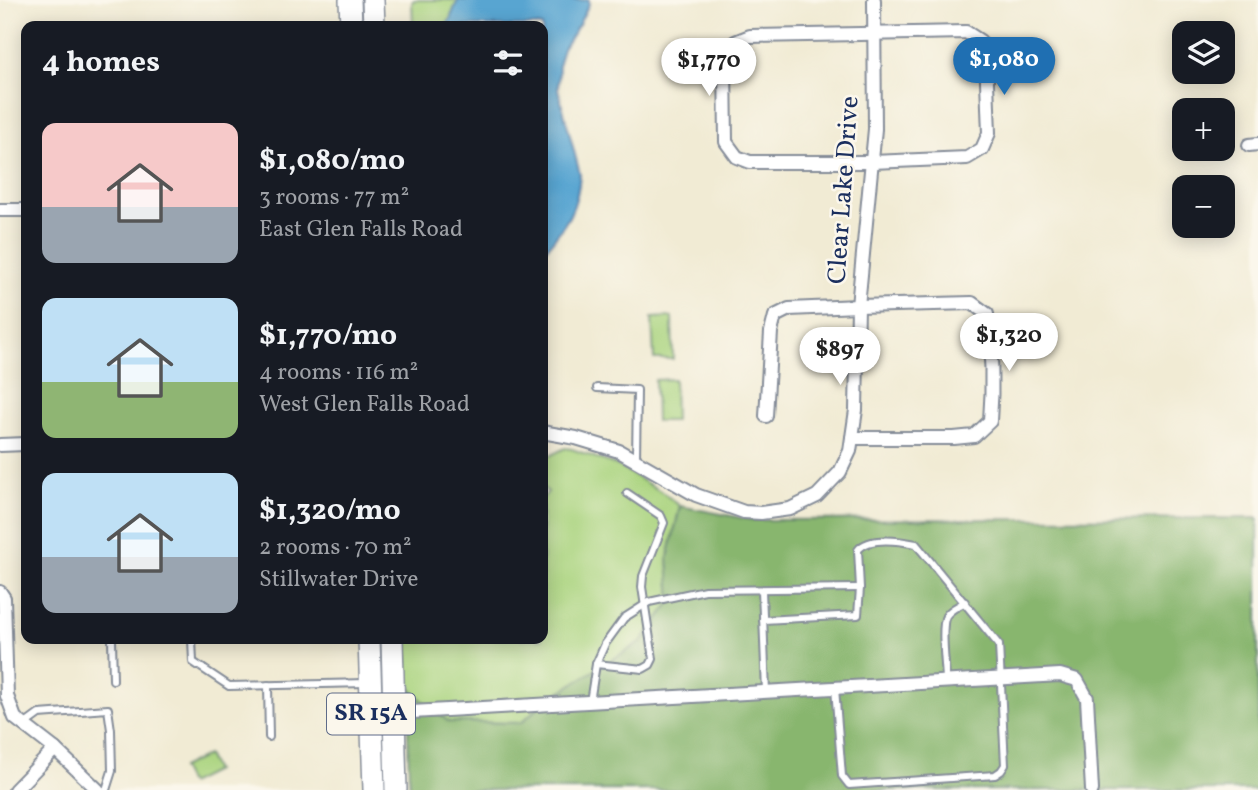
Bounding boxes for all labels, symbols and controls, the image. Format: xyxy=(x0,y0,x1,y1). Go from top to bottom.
map controls xyxy=(1172,21,1235,238)
button: layers xyxy=(1172,21,1235,84)
pin: $1,770 xyxy=(652,38,766,98)
pin: $1,080 xyxy=(947,38,1061,97)
text: 4 homes xyxy=(42,42,160,84)
icon: filters xyxy=(489,44,527,82)
text: $1,080 xyxy=(969,44,1039,76)
text: $1,770 xyxy=(677,45,741,77)
street label: Clear Lake Drive xyxy=(819,95,869,285)
button: + xyxy=(1172,98,1235,161)
text: $1,080/mo xyxy=(259,140,405,182)
icon: home xyxy=(98,151,182,235)
button: − xyxy=(1172,175,1235,238)
text: 3 rooms · 77 m² xyxy=(259,182,409,214)
text: East Glen Falls Road xyxy=(259,214,463,246)
pin: $1,320 xyxy=(952,314,1066,373)
text: $1,770/mo xyxy=(259,315,397,357)
text: $1,320 xyxy=(976,320,1042,352)
icon: home xyxy=(98,326,182,410)
pin: $897 xyxy=(799,328,881,387)
text: $897 xyxy=(815,334,865,366)
text: 4 rooms · 116 m² xyxy=(259,357,418,389)
text: West Glen Falls Road xyxy=(259,389,470,421)
text: $1,320/mo xyxy=(259,490,401,532)
icon: home xyxy=(98,501,182,585)
text: 2 rooms · 70 m² xyxy=(259,532,412,564)
text: Stillwater Drive xyxy=(259,564,419,596)
road number: SR 15A xyxy=(327,694,415,734)

